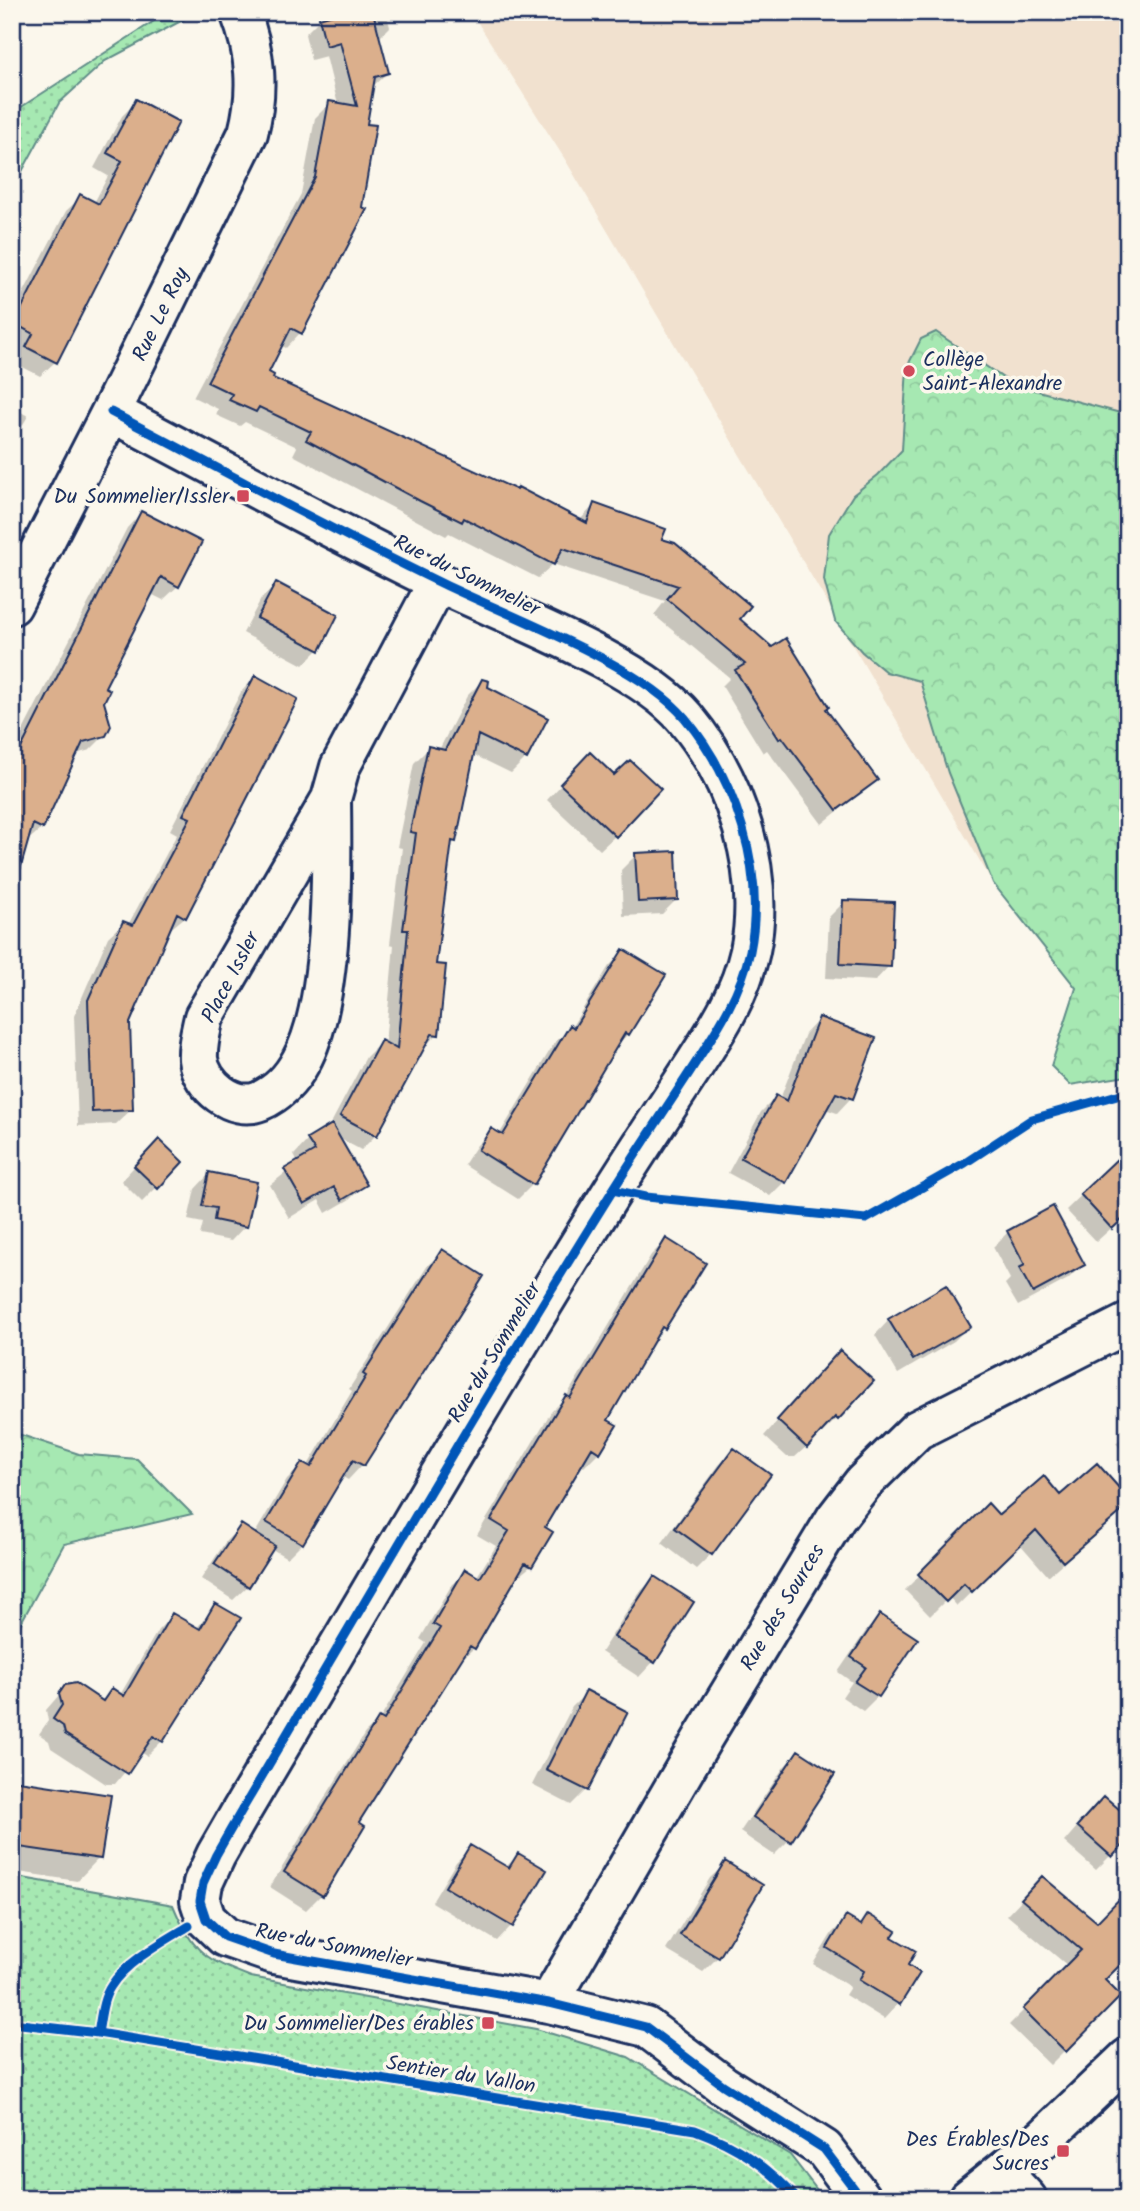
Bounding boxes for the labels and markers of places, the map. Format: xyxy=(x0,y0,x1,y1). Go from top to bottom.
place label: Collège Saint-Alexandre xyxy=(923,344,1063,401)
marker: Collège Saint-Alexandre xyxy=(901,363,917,379)
place label: Du Sommelier/Issler xyxy=(53,481,230,514)
marker: Du Sommelier/Issler xyxy=(235,488,251,504)
place label: Du Sommelier/Des érables xyxy=(243,2008,474,2041)
marker: Du Sommelier/Des érables xyxy=(480,2015,496,2031)
place label: Des Érables/Des Sucres xyxy=(906,2124,1049,2181)
marker: Des Érables/Des Sucres xyxy=(1055,2143,1071,2159)

